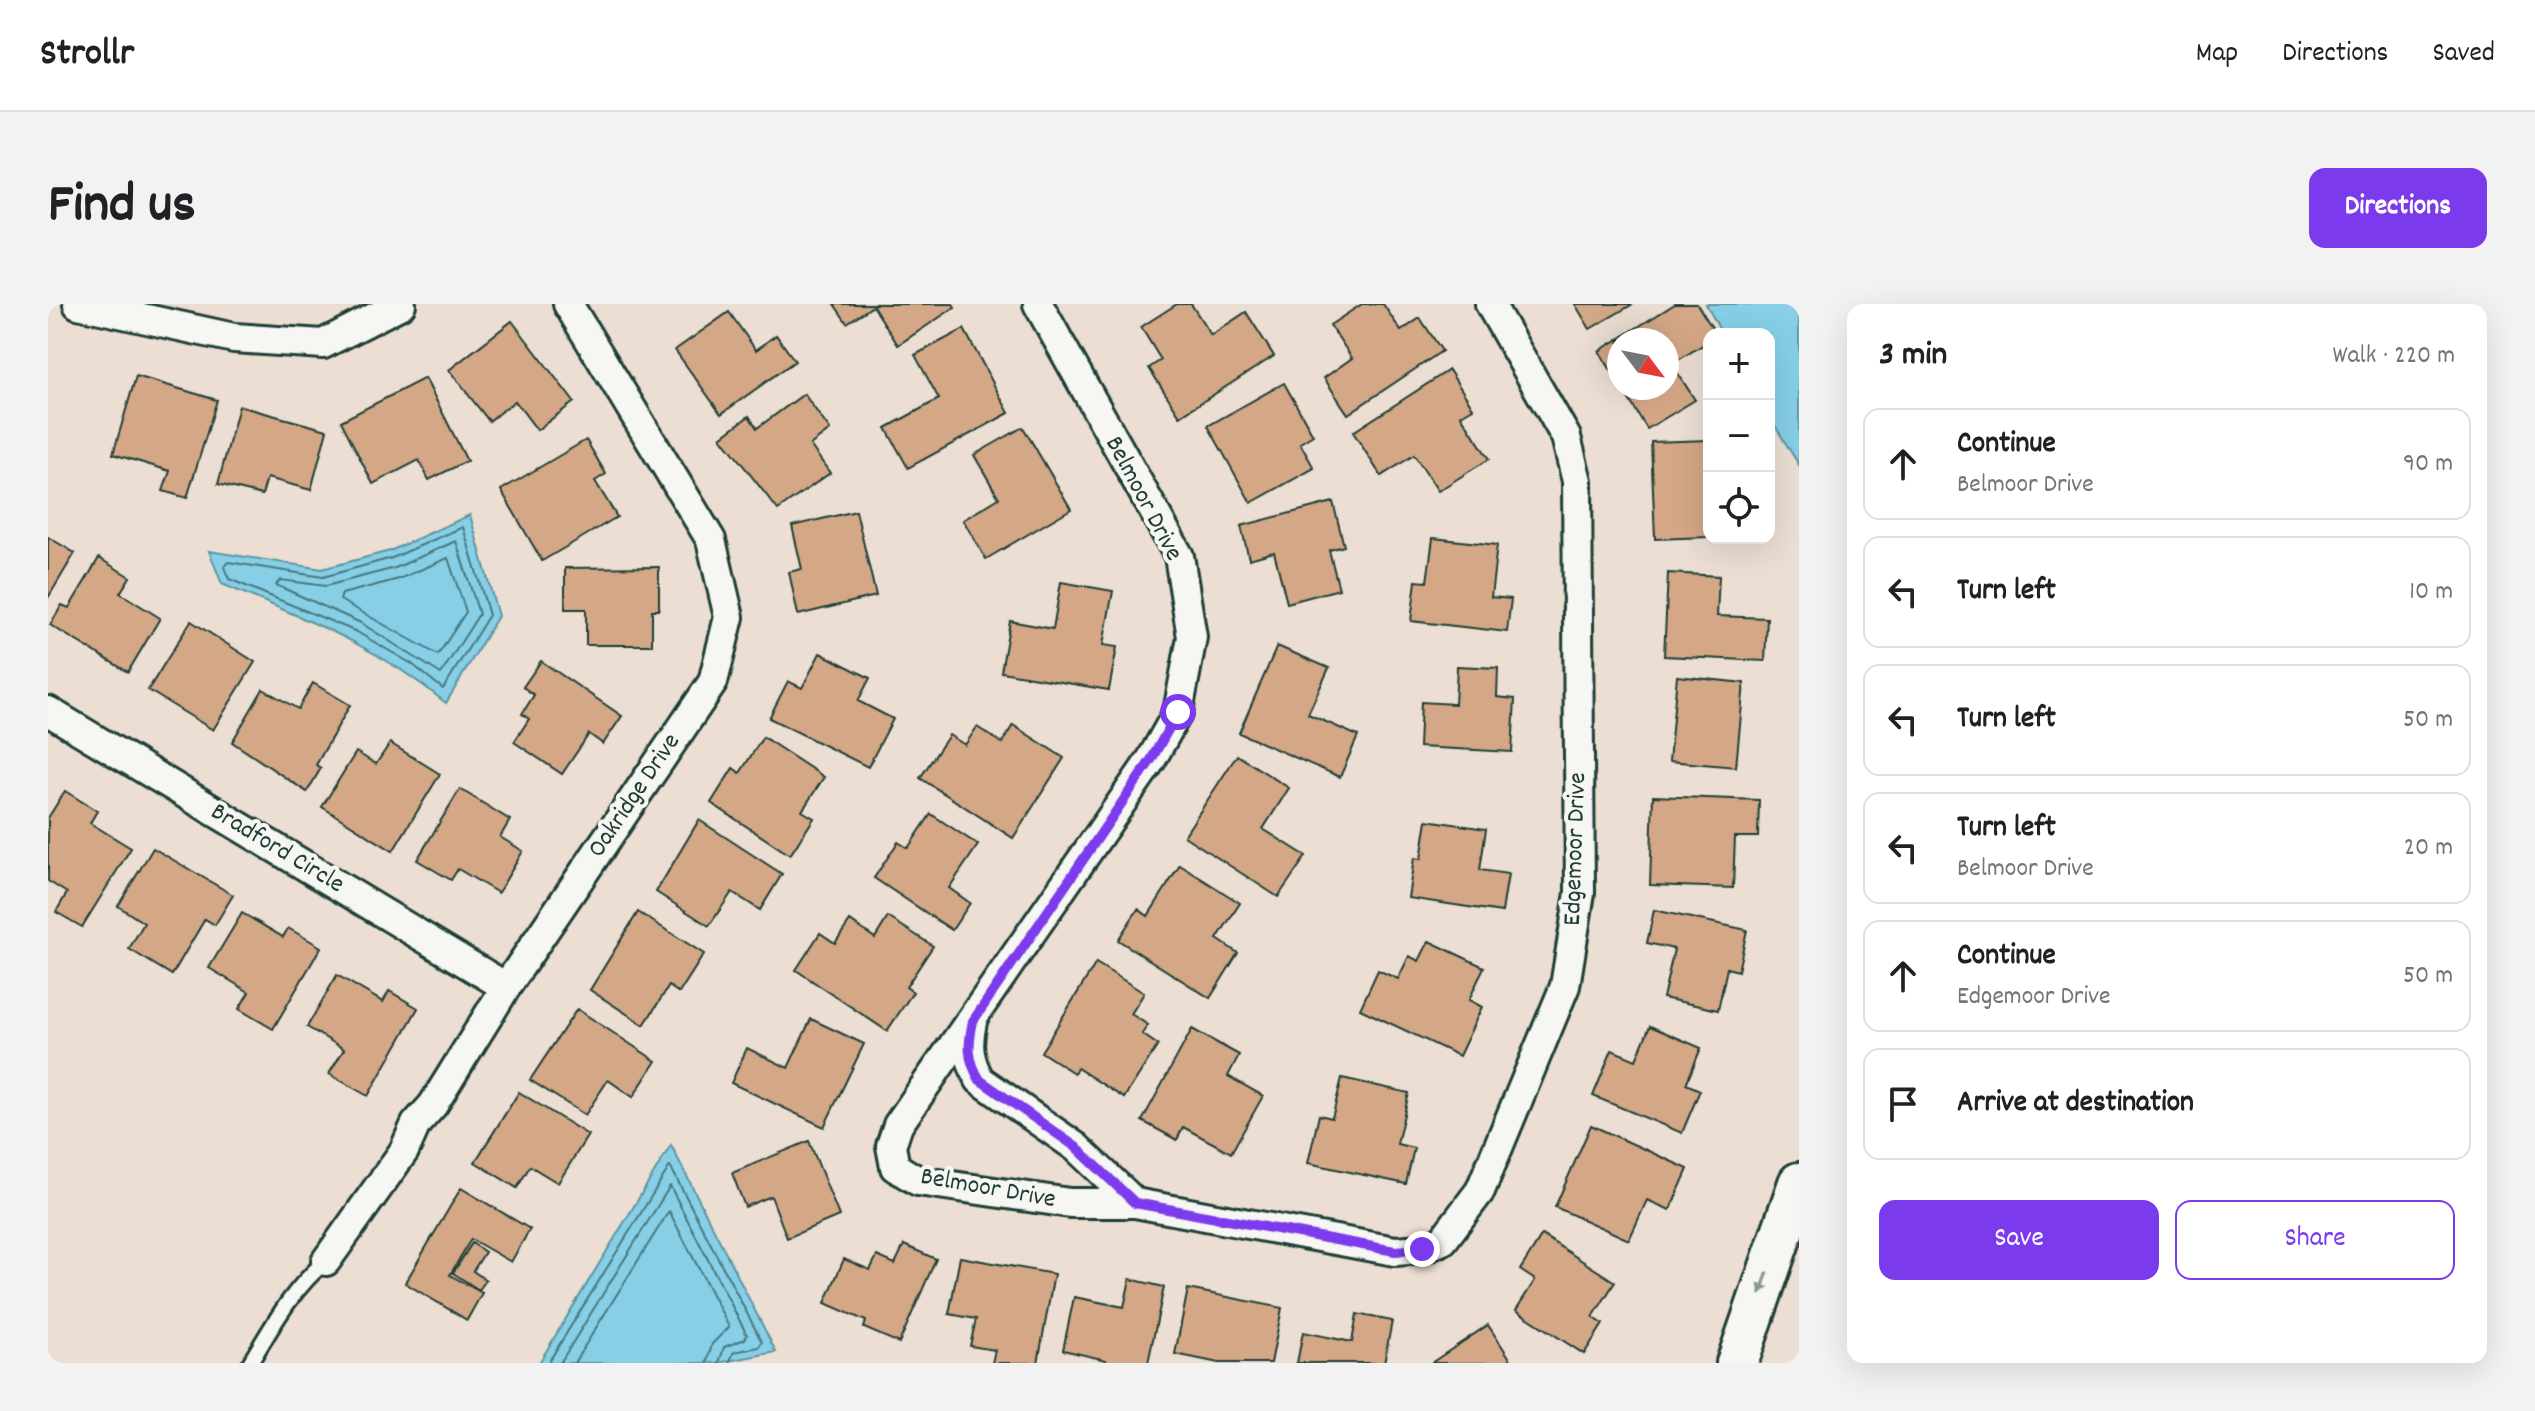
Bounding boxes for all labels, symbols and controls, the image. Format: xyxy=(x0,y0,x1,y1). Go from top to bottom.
text: Strollr xyxy=(40,28,134,83)
text: Map xyxy=(2196,35,2238,75)
text: Directions xyxy=(2282,35,2388,75)
text: Saved xyxy=(2432,35,2495,75)
text: Find us xyxy=(48,168,196,248)
button: Directions xyxy=(2309,168,2487,248)
north arrow xyxy=(1607,328,1679,400)
map controls xyxy=(1703,328,1775,544)
button: + xyxy=(1703,328,1775,400)
text: 3 min xyxy=(1879,332,1947,381)
text: Walk · 220 m xyxy=(2332,338,2455,375)
button: − xyxy=(1703,400,1775,472)
text: Continue xyxy=(1957,424,2056,467)
street label: Belmoor Drive xyxy=(1095,430,1191,568)
icon: ahead xyxy=(1881,442,1925,486)
text: 90 m xyxy=(2403,446,2453,483)
text: Belmoor Drive xyxy=(1957,467,2094,504)
button: locate xyxy=(1703,472,1775,544)
icon: left xyxy=(1881,570,1925,614)
text: Turn left xyxy=(1957,571,2056,614)
text: 10 m xyxy=(2409,574,2453,611)
route start xyxy=(1160,694,1196,730)
icon: left xyxy=(1881,698,1925,742)
text: Turn left xyxy=(1957,699,2056,742)
text: 50 m xyxy=(2403,702,2453,739)
street label: Oakridge Drive xyxy=(580,726,690,866)
street label: Edgemoor Drive xyxy=(1555,772,1597,926)
street label: Bradford Circle xyxy=(203,794,351,904)
text: Turn left xyxy=(1957,808,2056,851)
icon: left xyxy=(1881,826,1925,870)
text: 20 m xyxy=(2404,830,2453,867)
text: Belmoor Drive xyxy=(1957,851,2094,888)
text: Continue xyxy=(1957,936,2056,979)
icon: ahead xyxy=(1881,954,1925,998)
text: 50 m xyxy=(2403,958,2453,995)
text: Edgemoor Drive xyxy=(1957,979,2111,1016)
icon: arrive xyxy=(1881,1082,1925,1126)
text: Arrive at destination xyxy=(1957,1083,2194,1126)
street label: Belmoor Drive xyxy=(917,1159,1059,1219)
button: Save xyxy=(1879,1200,2159,1280)
button: Share xyxy=(2175,1200,2455,1280)
route end xyxy=(1404,1231,1440,1267)
one-way arrow xyxy=(1758,1271,1770,1295)

